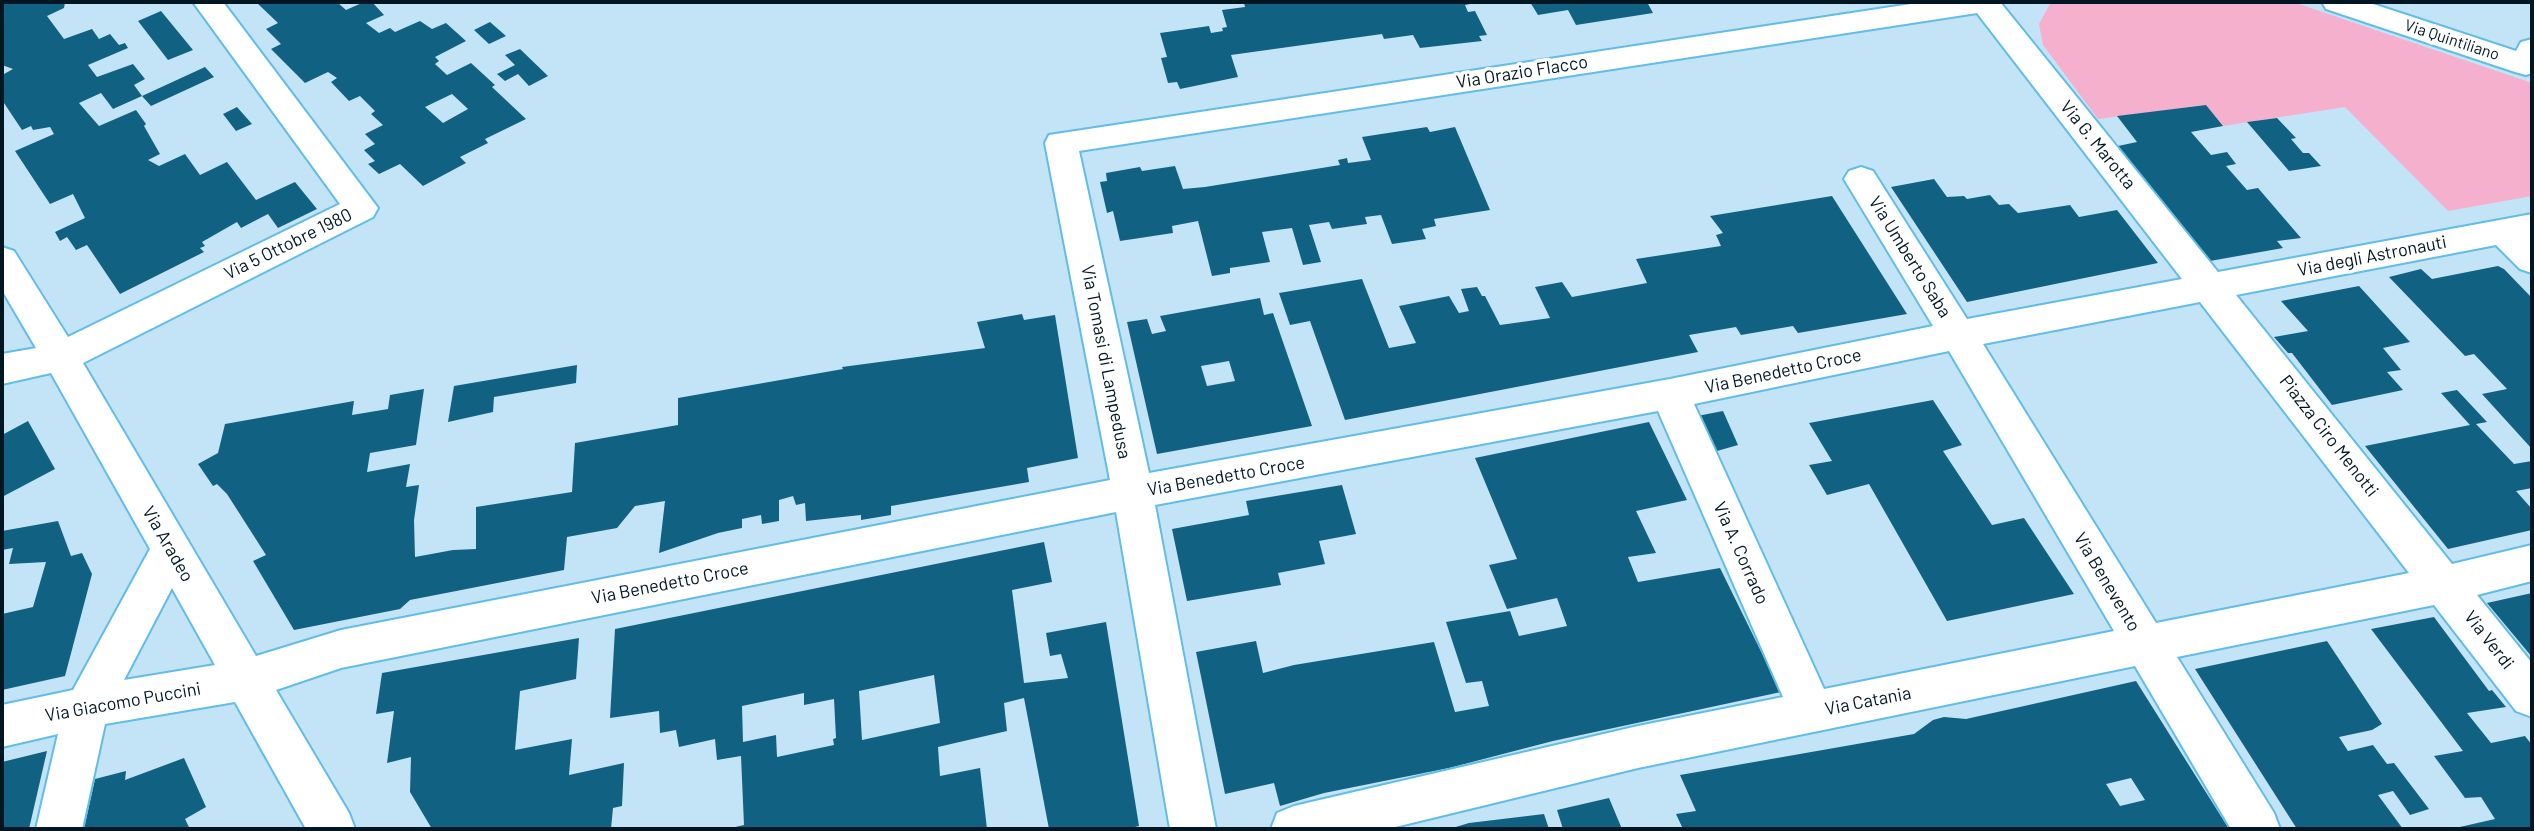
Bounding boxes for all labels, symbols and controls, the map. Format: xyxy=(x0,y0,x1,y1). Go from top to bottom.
street label: Via Quintiliano xyxy=(2402,16,2502,64)
street label: Via Orazio Flacco xyxy=(1455,51,1589,93)
street label: Via G. Marotta xyxy=(2056,96,2140,194)
street label: Via Umberto Saba xyxy=(1864,192,1956,322)
street label: Via 5 Ottobre 1980 xyxy=(221,204,355,284)
street label: Via degli Astronauti xyxy=(2296,231,2448,281)
street label: Via Tomasi di Lampedusa xyxy=(1077,263,1135,461)
street label: Via Benedetto Croce xyxy=(1703,344,1863,398)
street label: Piazza Ciro Menotti xyxy=(2275,371,2383,501)
street label: Via Benedetto Croce xyxy=(1145,452,1307,500)
street label: Via A. Corrado xyxy=(1709,498,1773,608)
street label: Via Aradeo xyxy=(138,502,198,586)
street label: Via Benevento xyxy=(2069,529,2145,635)
street label: Via Benedetto Croce xyxy=(590,557,750,609)
street label: Via Verdi xyxy=(2460,606,2518,674)
street label: Via Giacomo Puccini xyxy=(43,678,203,726)
street label: Via Catania xyxy=(1823,682,1913,720)

